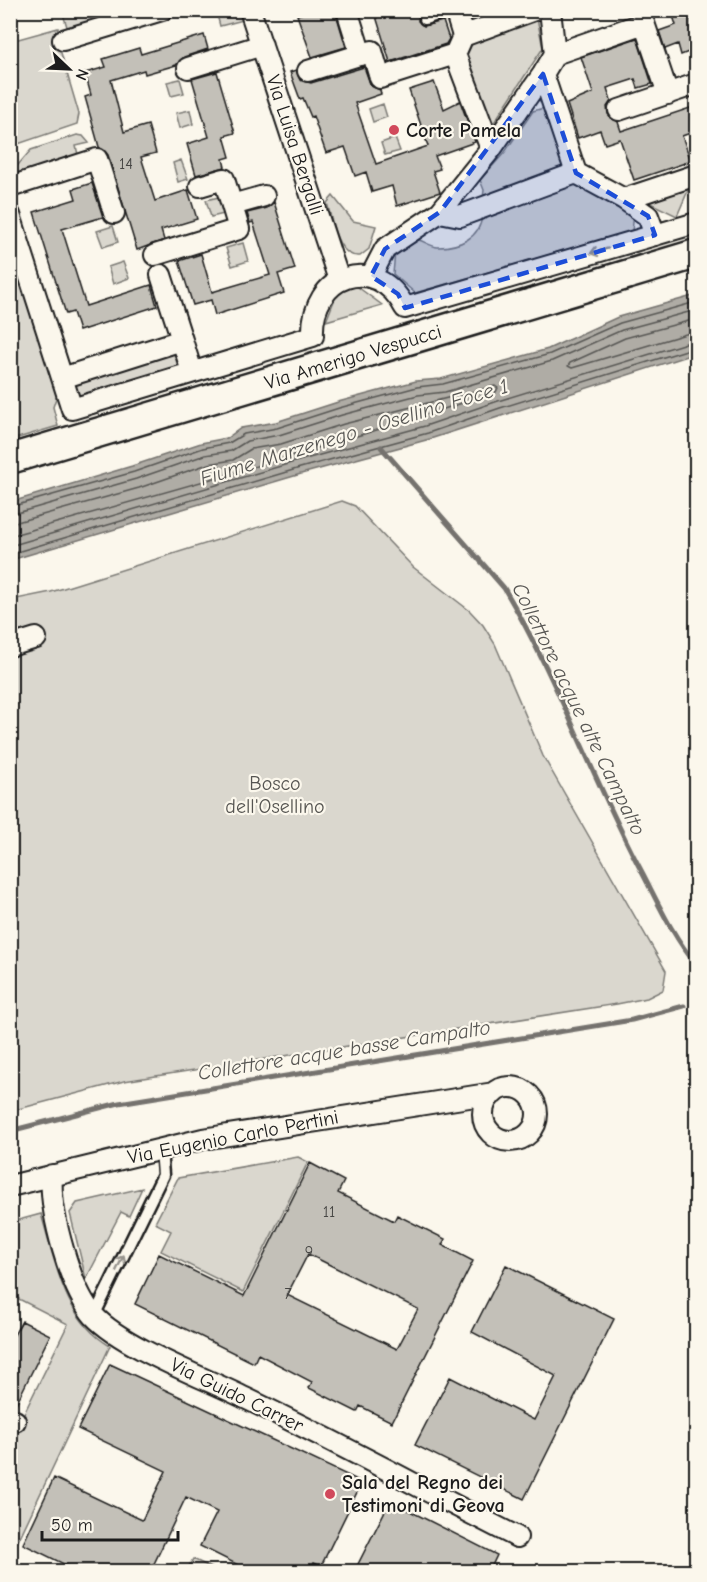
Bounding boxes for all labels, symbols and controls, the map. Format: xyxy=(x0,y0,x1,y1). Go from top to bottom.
north arrow xyxy=(39,39,99,99)
text: N xyxy=(72,66,92,83)
street label: Via Luisa Bergalli xyxy=(261,72,329,218)
place label: Corte Pamela xyxy=(406,119,521,142)
marker: Corte Pamela xyxy=(387,123,401,137)
house number: 14 xyxy=(119,155,133,173)
one-way arrow xyxy=(590,246,609,257)
street label: Via Amerigo Vespucci xyxy=(262,319,444,394)
water label: Fiume Marzenego - Osellino Foce 1 xyxy=(197,374,511,490)
water label: Collettore acque alte Campalto xyxy=(507,579,651,839)
park label: Bosco dell'Osellino xyxy=(225,772,325,818)
water label: Collettore acque basse Campalto xyxy=(196,1015,492,1085)
street label: Via Eugenio Carlo Pertini xyxy=(126,1105,340,1169)
house number: 11 xyxy=(323,1203,335,1221)
house number: 9 xyxy=(305,1243,313,1261)
one-way arrow xyxy=(114,1255,126,1273)
house number: 7 xyxy=(284,1285,292,1303)
street label: Via Guido Carrer xyxy=(167,1353,307,1437)
place label: Sala del Regno dei Testimoni di Geova xyxy=(342,1471,505,1517)
marker: Sala del Regno dei Testimoni di Geova xyxy=(323,1487,337,1501)
scale bar xyxy=(42,1504,178,1542)
text: 50 m xyxy=(51,1515,93,1536)

